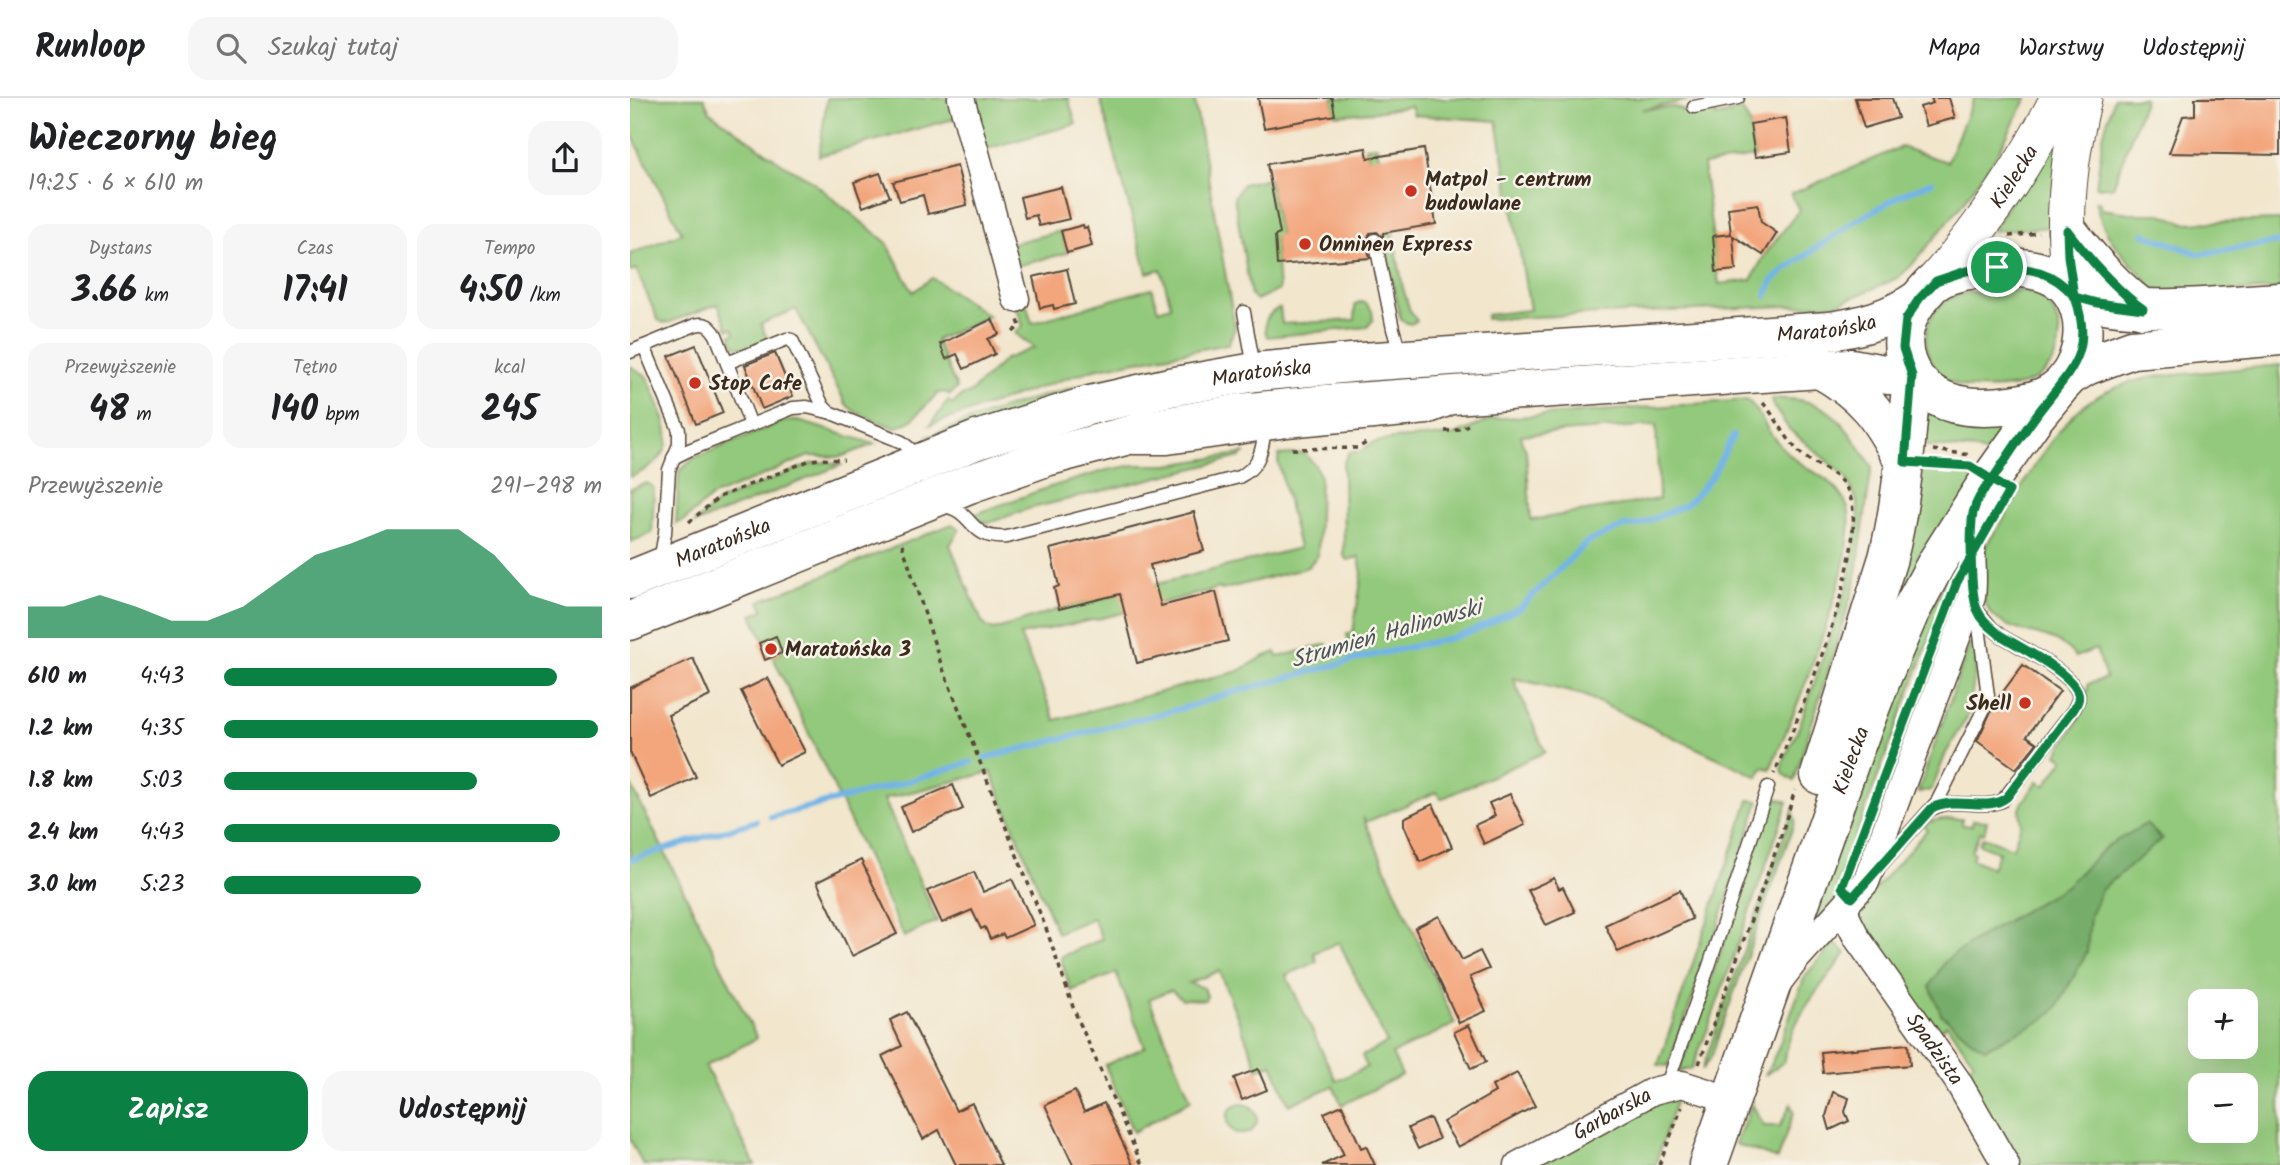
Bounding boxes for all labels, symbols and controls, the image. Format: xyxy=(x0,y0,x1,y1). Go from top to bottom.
search box xyxy=(188,17,678,80)
text: Runloop xyxy=(35,22,146,75)
text: Szukaj tutaj xyxy=(268,27,398,69)
icon: search xyxy=(212,29,250,67)
text: Mapa xyxy=(1928,29,1981,68)
text: Warstwy xyxy=(2019,29,2104,68)
text: Udostępnij xyxy=(2142,29,2245,68)
text: Wieczorny bieg xyxy=(28,110,278,170)
button: share xyxy=(528,121,602,195)
street label: Kielecka xyxy=(1982,139,2048,216)
place label: Matpol - centrum budowlane xyxy=(1425,164,1591,221)
text: 19:25 · 6 × 610 m xyxy=(28,166,203,202)
marker: Matpol - centrum budowlane xyxy=(1403,183,1419,199)
place label: Onninen Express xyxy=(1319,229,1473,262)
text: Dystans xyxy=(88,234,152,264)
text: Czas xyxy=(297,234,333,264)
text: Tempo xyxy=(484,234,535,264)
marker: Onninen Express xyxy=(1297,236,1313,252)
pin xyxy=(1967,237,2027,297)
icon: arrive xyxy=(1978,248,2016,286)
text: 3.66 xyxy=(72,264,137,320)
text: 17:41 xyxy=(282,264,348,320)
text: 4:50 xyxy=(459,264,522,320)
text: km xyxy=(137,281,169,311)
text: /km xyxy=(522,281,561,311)
street label: Maratońska xyxy=(1775,306,1881,352)
street label: Maratońska xyxy=(1209,352,1313,397)
text: Przewyższenie xyxy=(65,353,176,383)
text: Tętno xyxy=(293,353,337,383)
text: kcal xyxy=(494,353,525,383)
place label: Stop Cafe xyxy=(709,368,802,401)
marker: Stop Cafe xyxy=(687,375,703,391)
text: 48 xyxy=(89,383,129,439)
text: 140 xyxy=(270,383,318,439)
text: 245 xyxy=(481,383,538,439)
text: m xyxy=(129,400,152,430)
text: bpm xyxy=(318,400,360,430)
text: Przewyższenie xyxy=(28,469,163,505)
text: 291–298 m xyxy=(490,469,602,505)
street label: Maratońska xyxy=(670,510,776,578)
water label: Strumień Halinowski xyxy=(1287,589,1490,679)
place label: Maratońska 3 xyxy=(785,634,911,667)
marker: Maratońska 3 xyxy=(763,641,779,657)
text: 610 m xyxy=(28,659,87,695)
text: 4:43 xyxy=(140,659,184,695)
place label: Shell xyxy=(1966,688,2011,721)
marker: Shell xyxy=(2017,695,2033,711)
text: 1.2 km xyxy=(28,711,93,747)
text: 4:35 xyxy=(140,711,184,747)
street label: Kielecka xyxy=(1825,722,1880,800)
text: 1.8 km xyxy=(28,763,93,799)
text: 5:03 xyxy=(140,763,183,799)
text: 2.4 km xyxy=(28,815,98,851)
text: 4:43 xyxy=(140,815,184,851)
text: 3.0 km xyxy=(28,867,97,903)
text: 5:23 xyxy=(140,867,185,903)
map controls xyxy=(2188,989,2258,1143)
button: + xyxy=(2188,989,2258,1059)
street label: Spadzista xyxy=(1896,1006,1971,1093)
button: Zapisz xyxy=(28,1071,308,1151)
button: Udostępnij xyxy=(322,1071,602,1151)
button: − xyxy=(2188,1073,2258,1143)
street label: Garbarska xyxy=(1567,1080,1658,1150)

